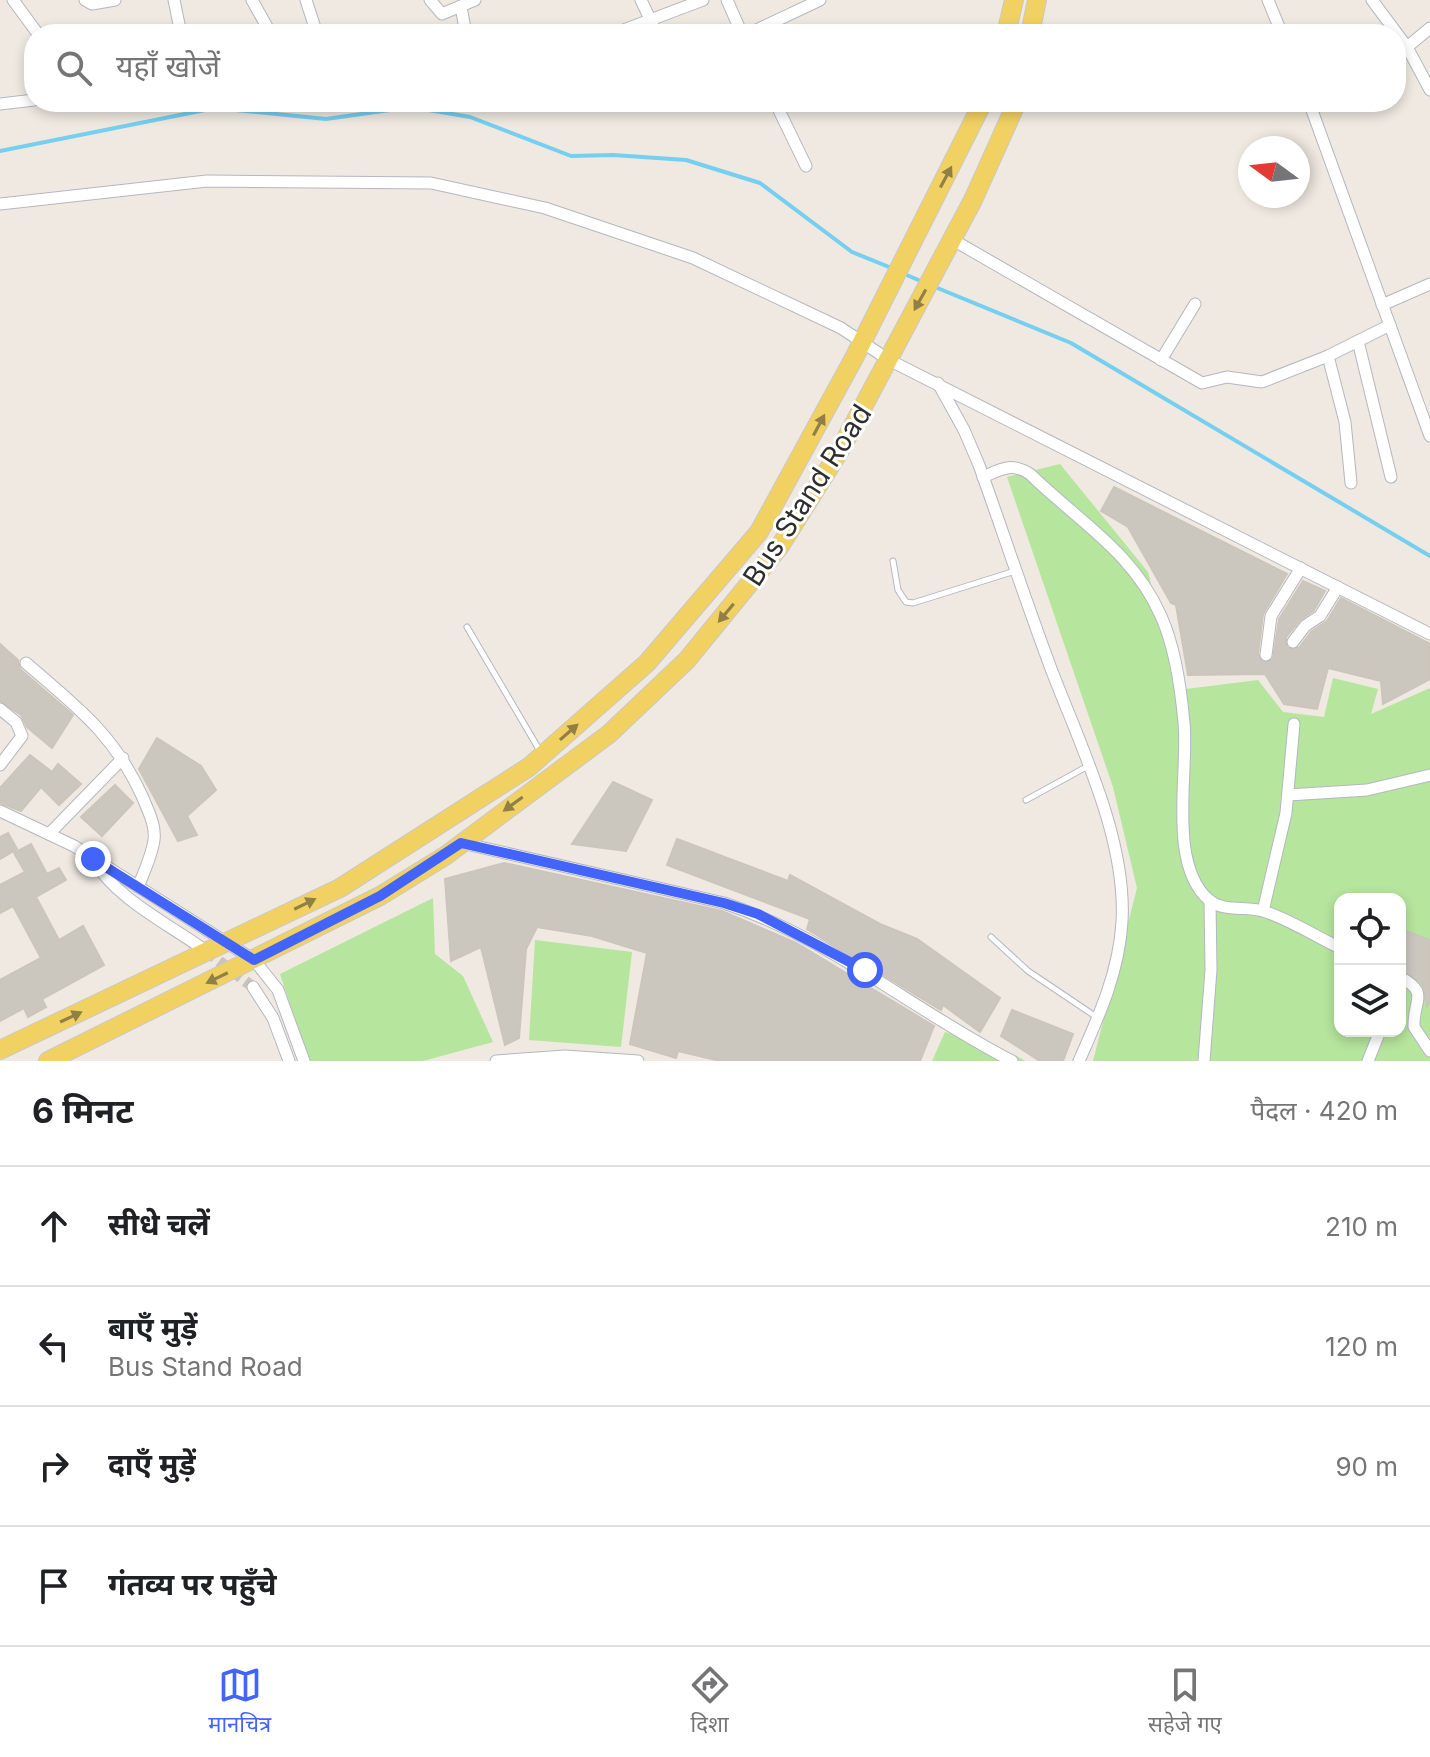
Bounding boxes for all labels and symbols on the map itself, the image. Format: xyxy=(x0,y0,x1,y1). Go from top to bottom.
north arrow xyxy=(1238,136,1310,208)
one-way arrow xyxy=(940,166,953,189)
one-way arrow xyxy=(914,288,927,311)
street label: Bus Stand Road xyxy=(736,398,878,592)
one-way arrow xyxy=(813,413,826,436)
one-way arrow xyxy=(719,603,735,623)
one-way arrow xyxy=(558,724,578,741)
one-way arrow xyxy=(502,796,523,811)
route end xyxy=(75,841,111,877)
one-way arrow xyxy=(293,897,317,911)
route start xyxy=(847,952,883,988)
one-way arrow xyxy=(206,971,229,985)
one-way arrow xyxy=(59,1010,82,1024)

